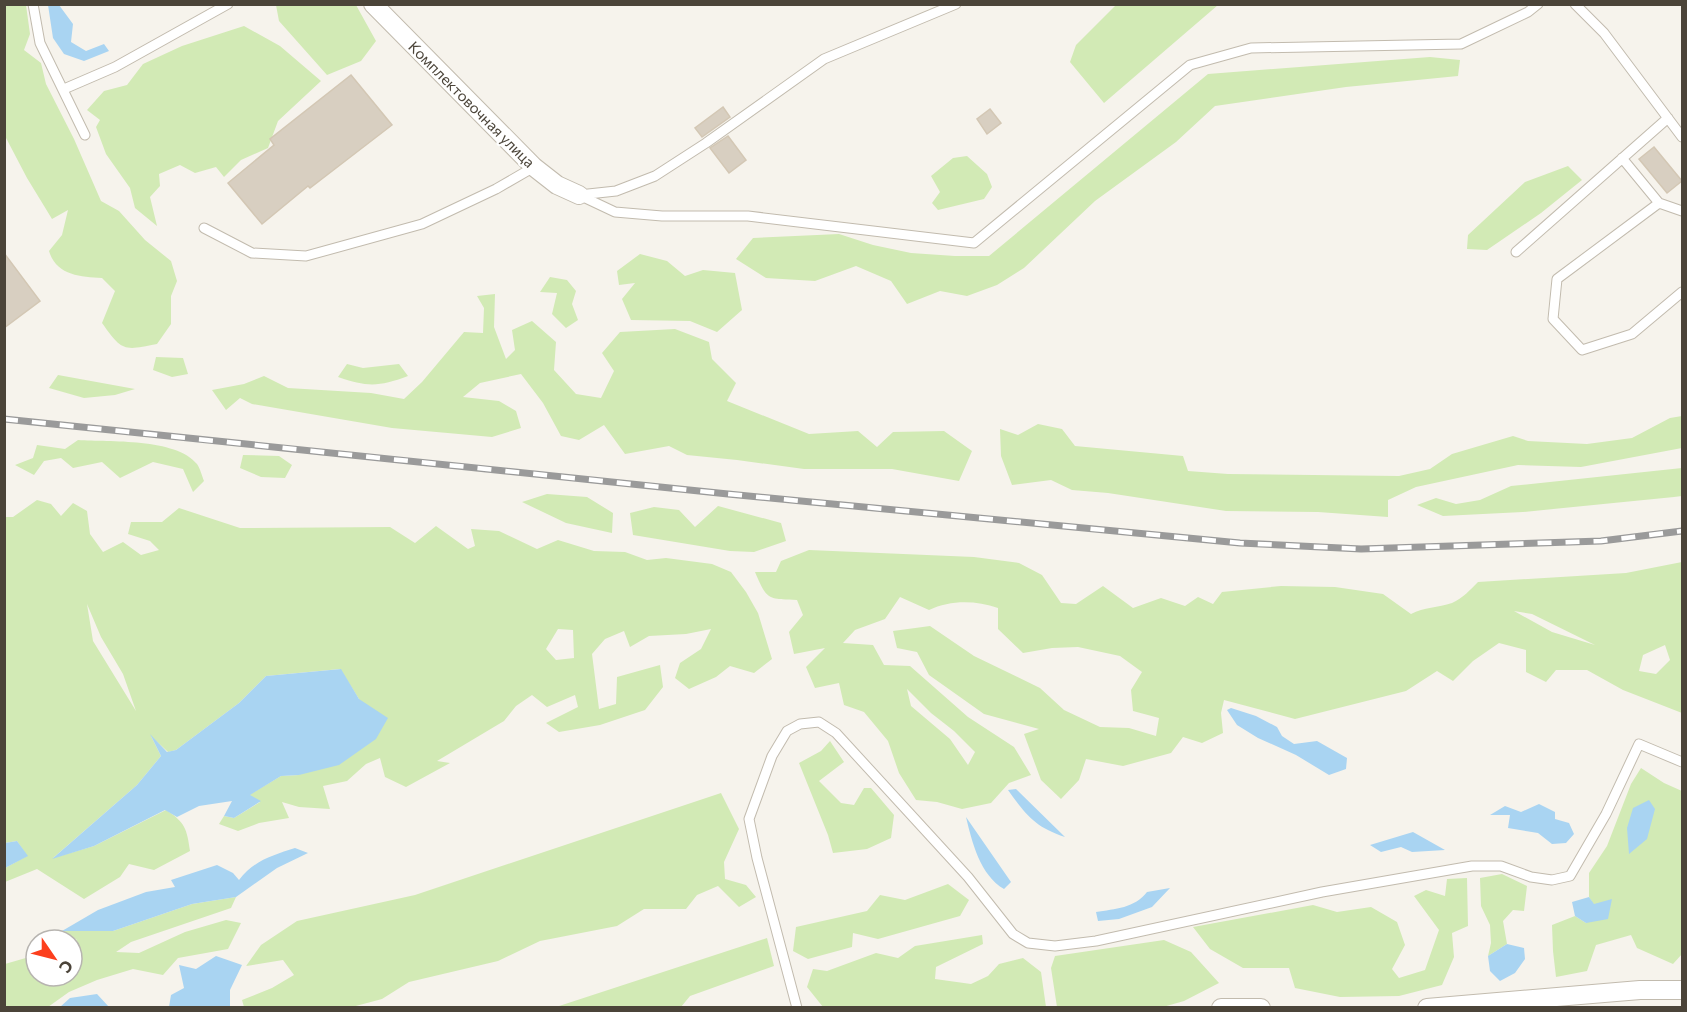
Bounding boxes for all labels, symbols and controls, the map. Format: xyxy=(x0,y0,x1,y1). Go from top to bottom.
street label: Комплектовочная улица xyxy=(405,37,539,171)
north arrow xyxy=(24,928,84,988)
text: С xyxy=(56,957,78,977)

